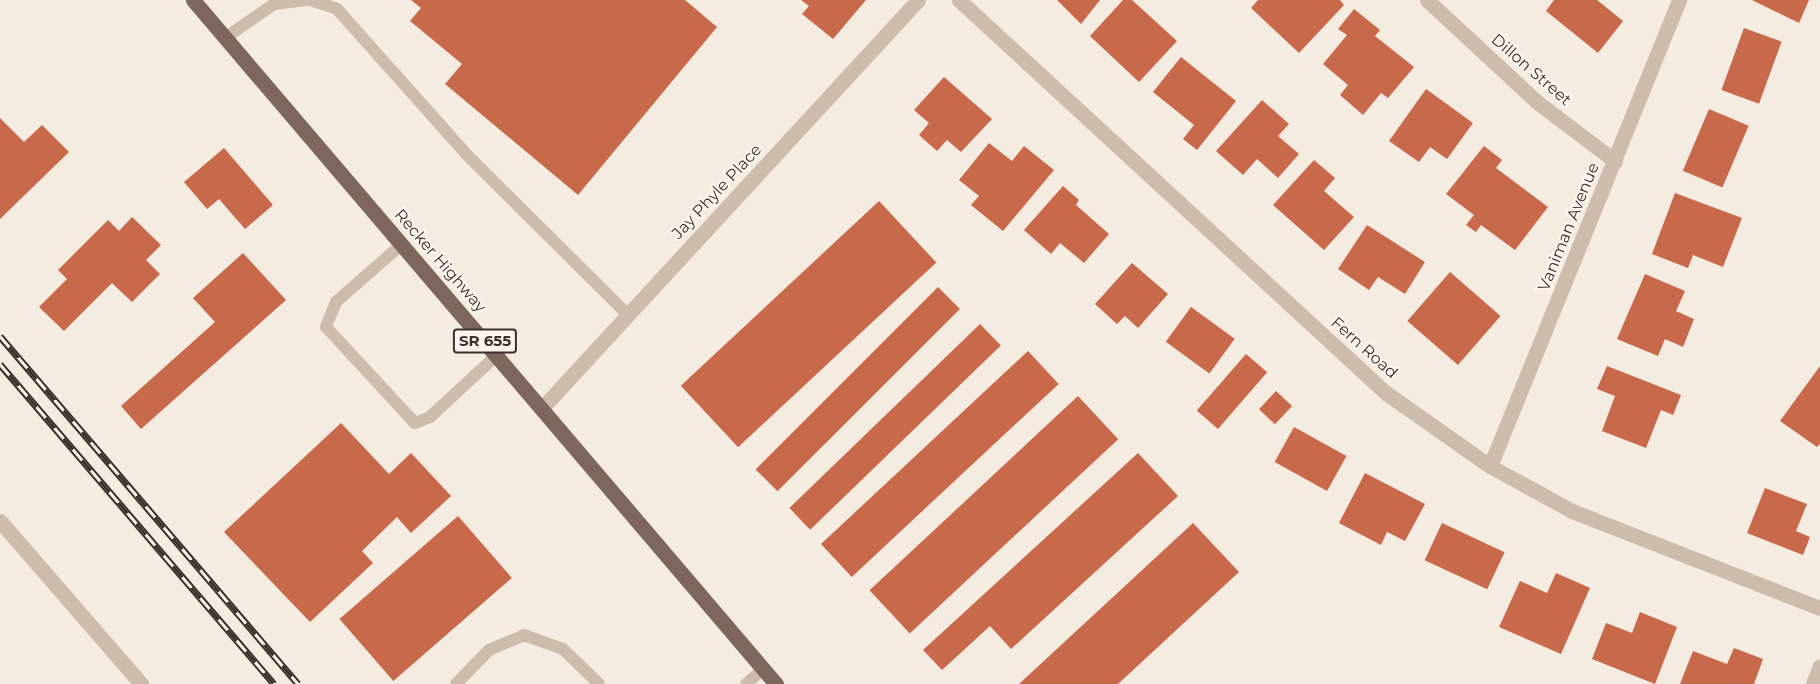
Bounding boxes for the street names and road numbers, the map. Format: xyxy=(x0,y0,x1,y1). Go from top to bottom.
street label: Dillon Street xyxy=(1487,30,1575,110)
street label: Jay Phyle Place xyxy=(668,141,766,243)
street label: Vaniman Avenue xyxy=(1535,160,1603,294)
street label: Recker Highway xyxy=(390,206,490,316)
street label: Fern Road xyxy=(1327,313,1401,383)
road number: SR 655 xyxy=(452,329,518,353)

